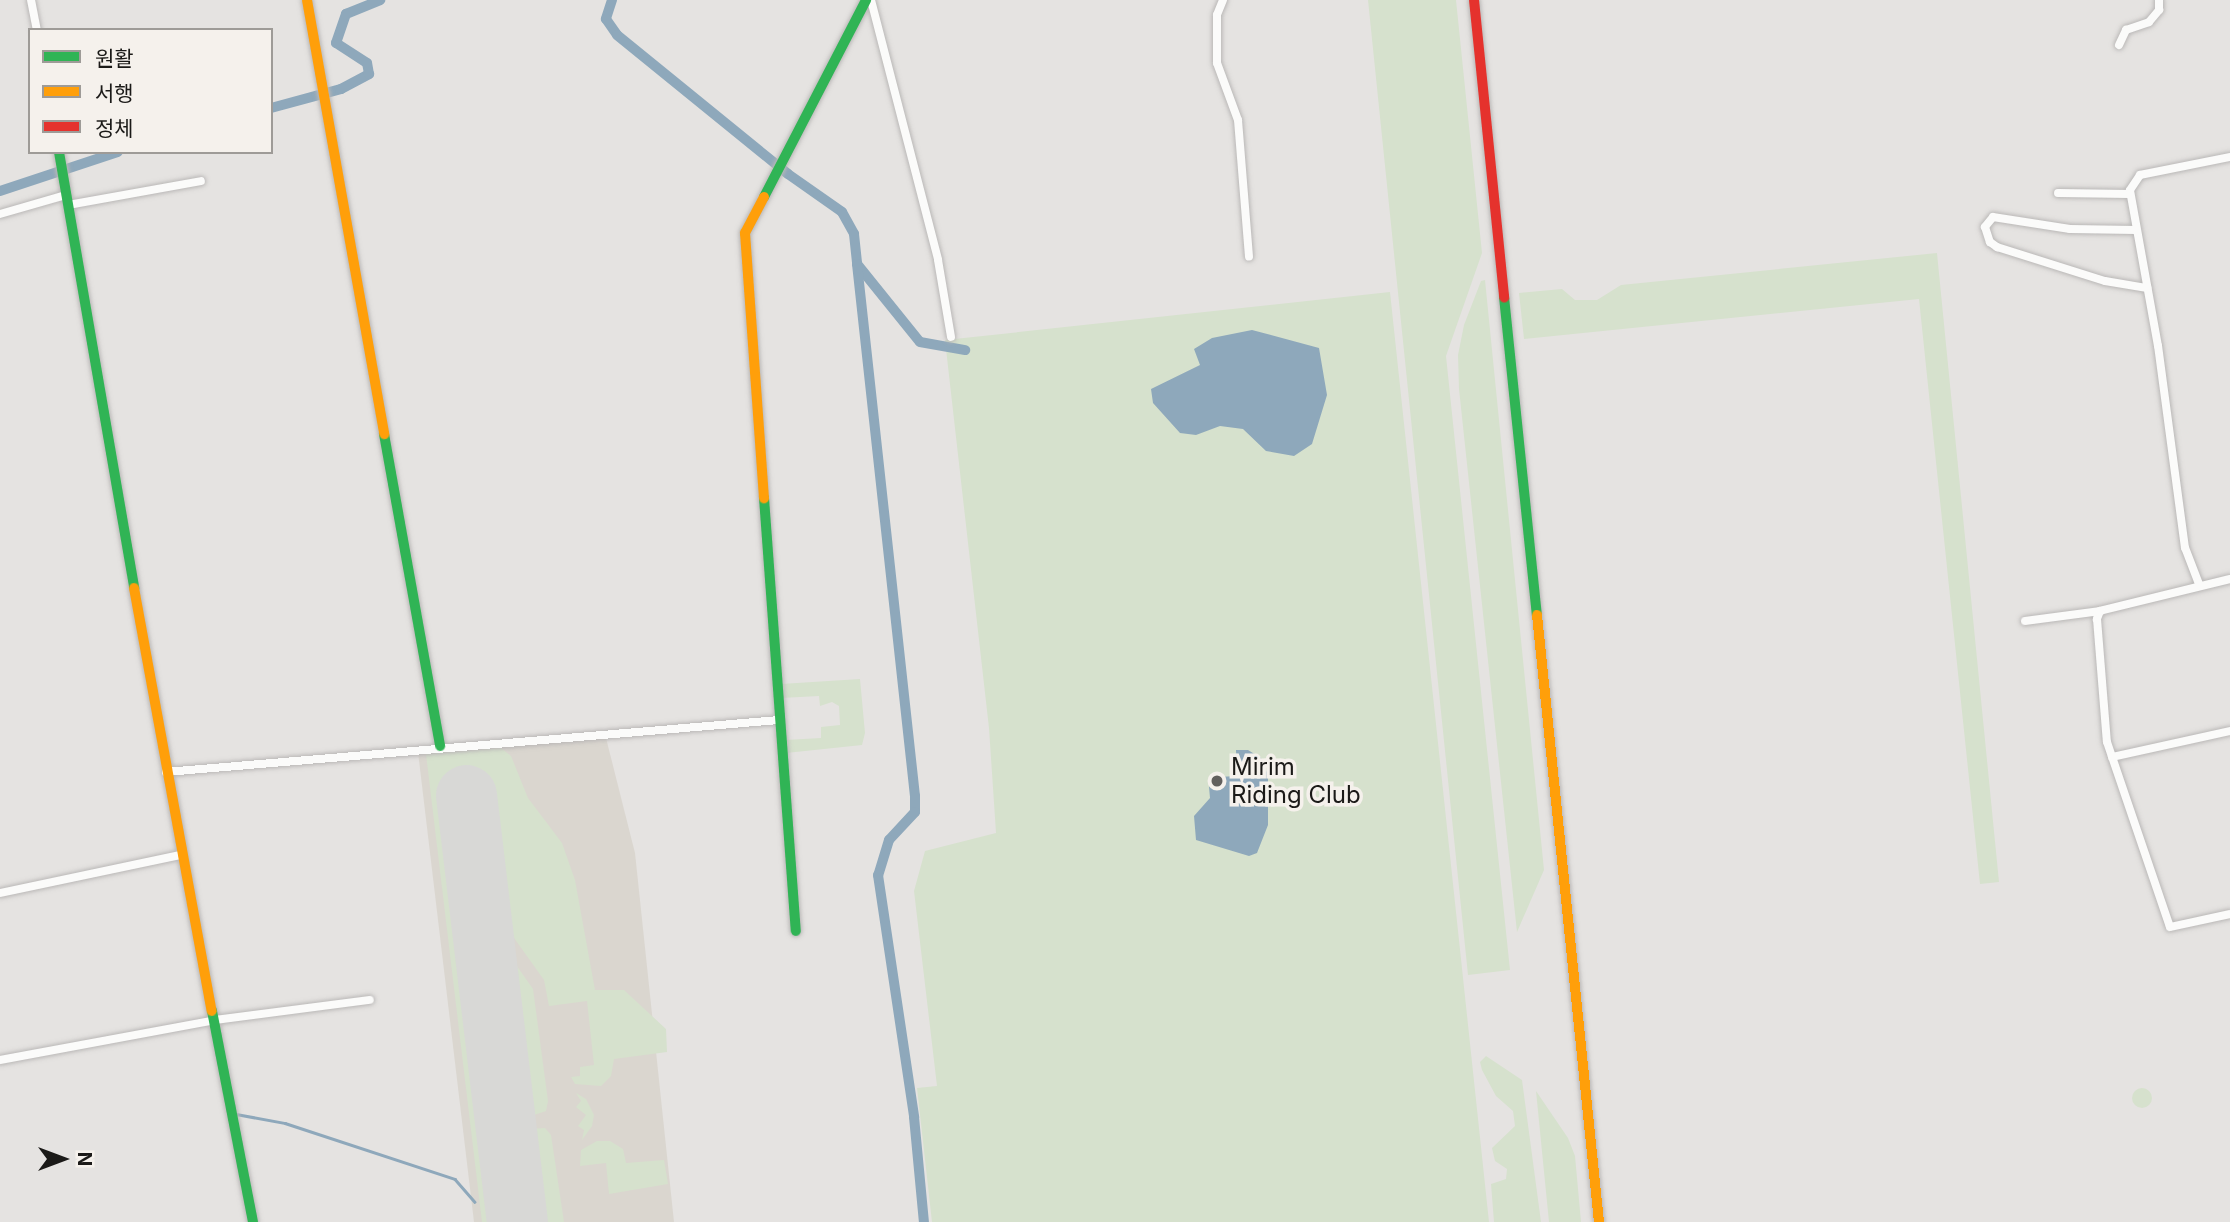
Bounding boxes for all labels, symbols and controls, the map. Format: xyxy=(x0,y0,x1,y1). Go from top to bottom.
legend xyxy=(28,28,273,154)
text: 원활 xyxy=(95,46,134,71)
text: 서행 xyxy=(95,81,134,106)
text: 정체 xyxy=(95,116,134,141)
place label: Mirim Riding Club xyxy=(1231,753,1361,809)
marker: Mirim Riding Club xyxy=(1209,773,1225,789)
north arrow xyxy=(28,1124,98,1194)
text: N xyxy=(73,1152,96,1166)

